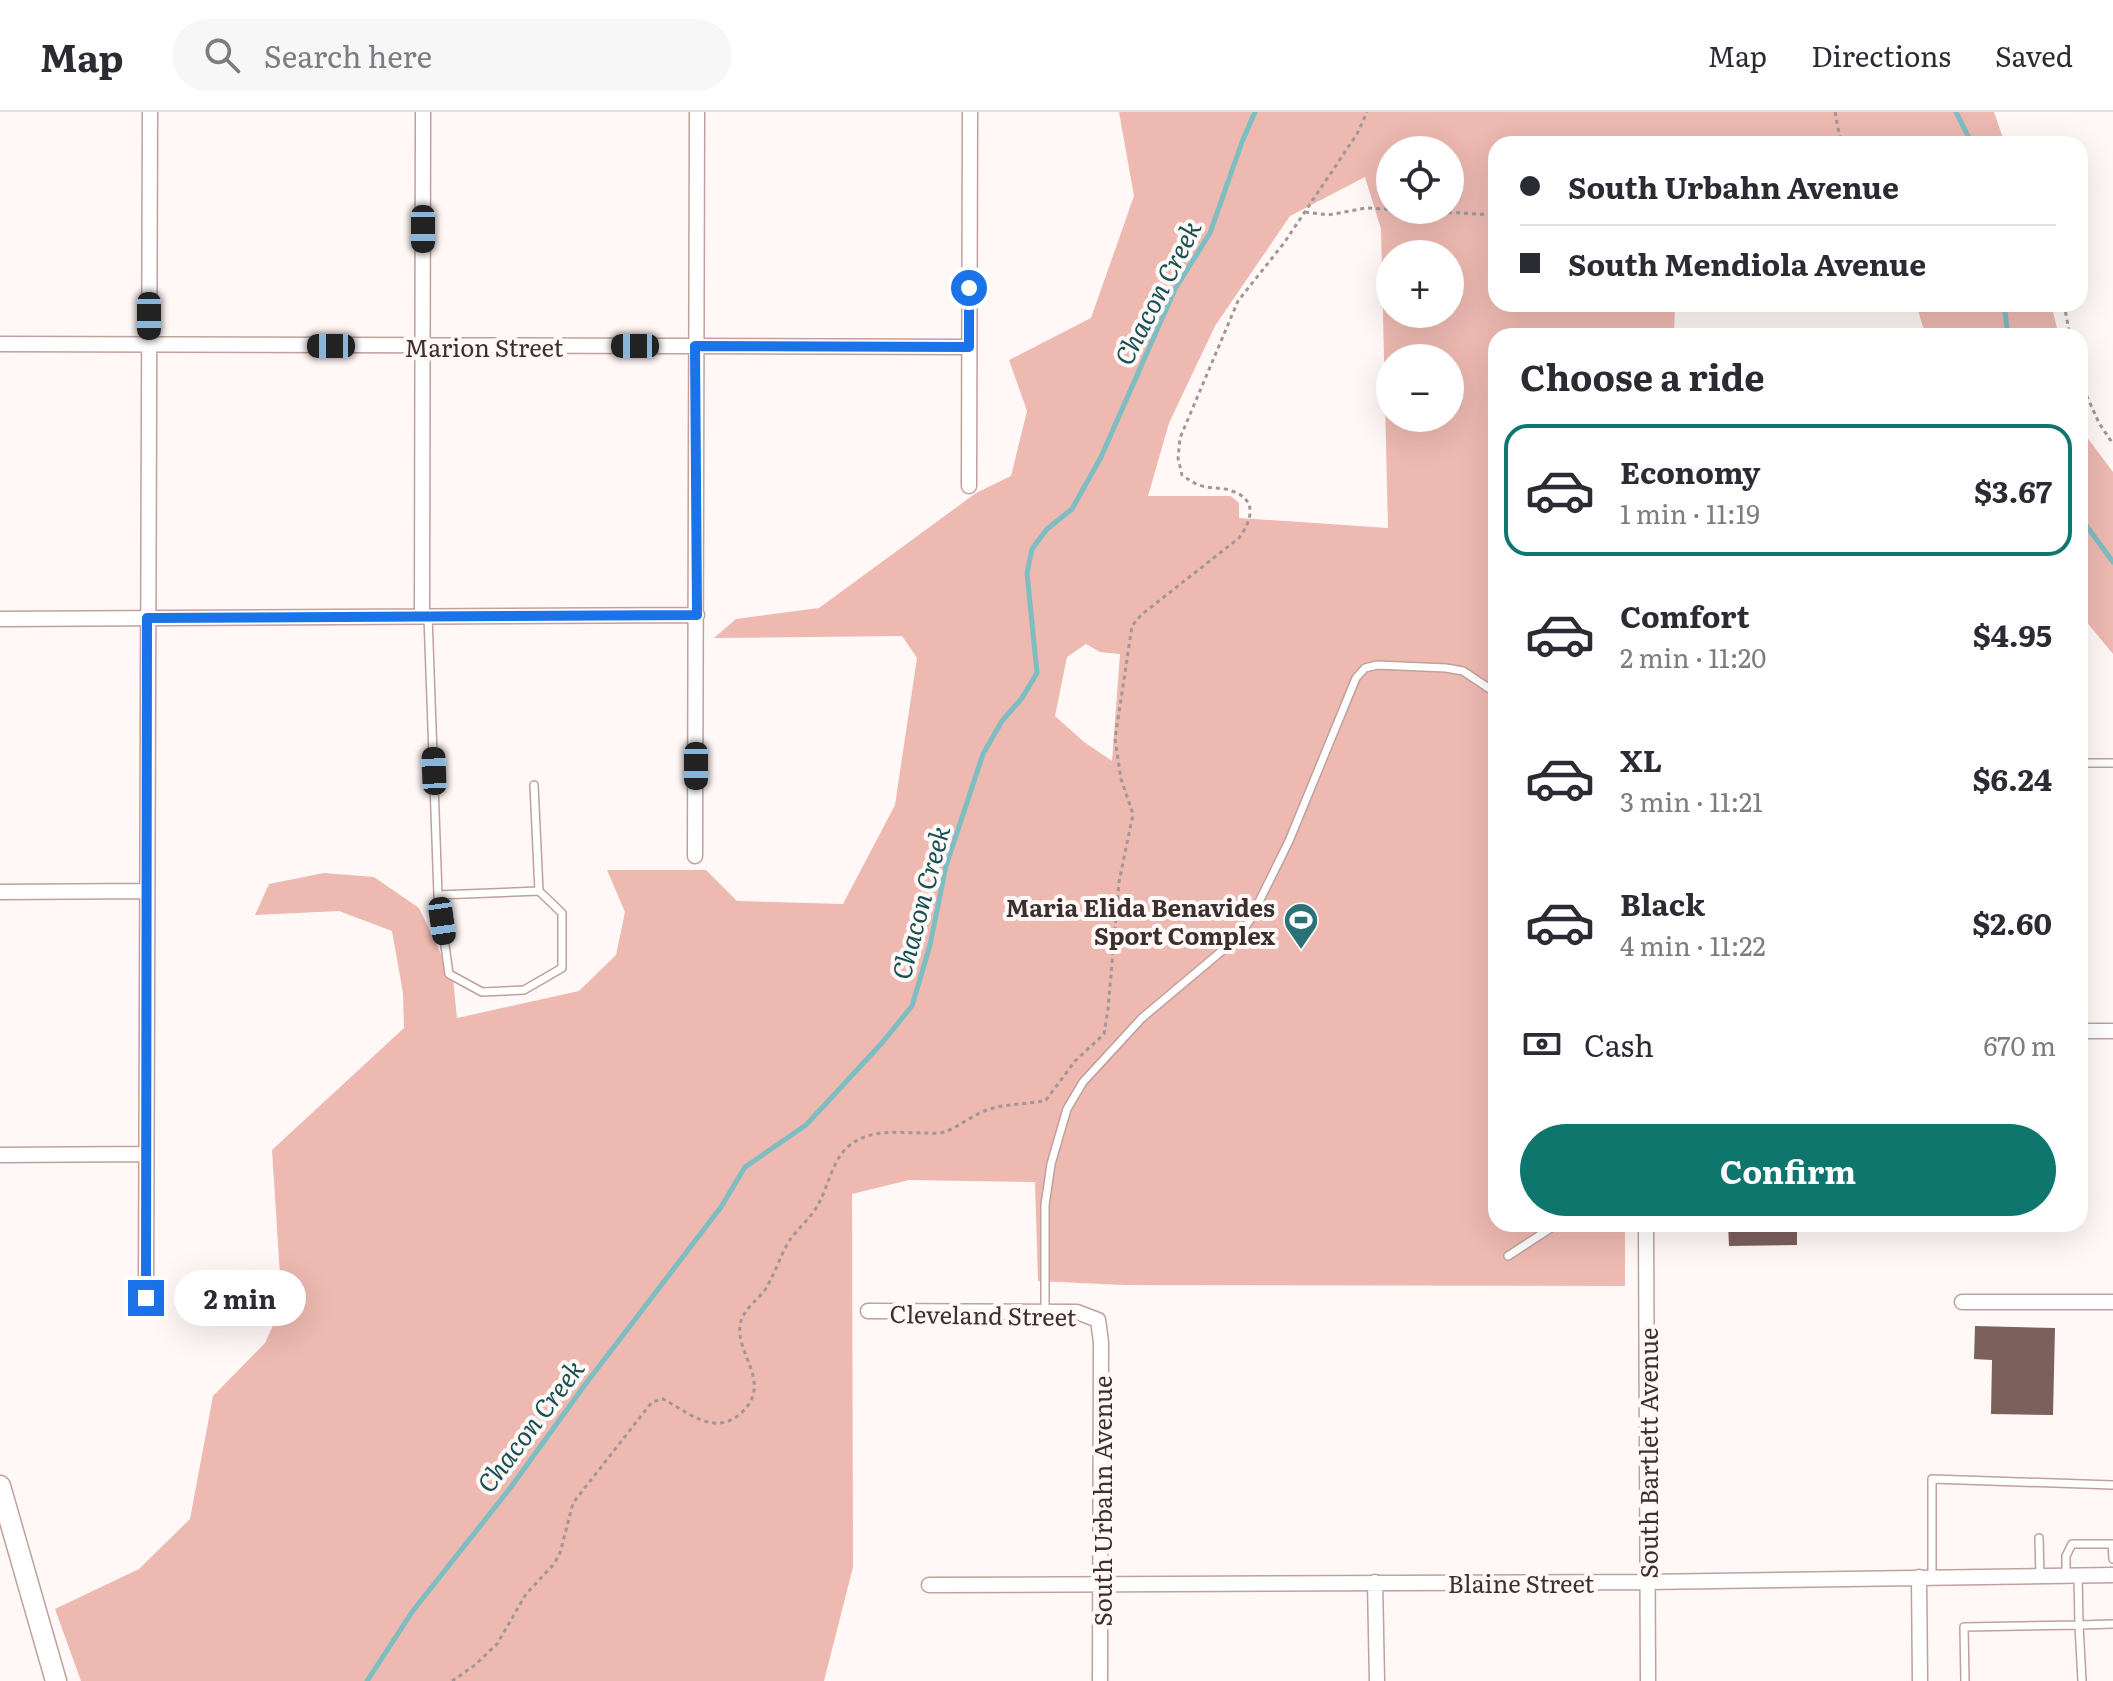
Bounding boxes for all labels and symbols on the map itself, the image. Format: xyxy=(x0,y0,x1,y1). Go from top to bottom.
car xyxy=(411,205,435,253)
water label: Chacon Creek xyxy=(1103,212,1210,371)
route start xyxy=(951,270,987,306)
car xyxy=(137,292,161,340)
street label: Marion Street xyxy=(405,329,564,364)
car xyxy=(307,334,355,358)
car xyxy=(611,334,659,358)
car xyxy=(684,742,708,790)
car xyxy=(421,747,447,795)
water label: Chacon Creek xyxy=(880,820,958,983)
place label: Maria Elida Benavides Sport Complex xyxy=(1006,889,1276,952)
car xyxy=(427,896,457,946)
sports icon: Maria Elida Benavides Sport Complex xyxy=(1282,901,1320,951)
callout: 2 min xyxy=(174,1270,306,1326)
route end xyxy=(128,1280,164,1316)
street label: Cleveland Street xyxy=(889,1295,1077,1333)
street label: South Bartlett Avenue xyxy=(1630,1327,1665,1579)
water label: Chacon Creek xyxy=(466,1350,593,1500)
street label: South Urbahn Avenue xyxy=(1084,1375,1119,1627)
street label: Blaine Street xyxy=(1448,1565,1595,1600)

